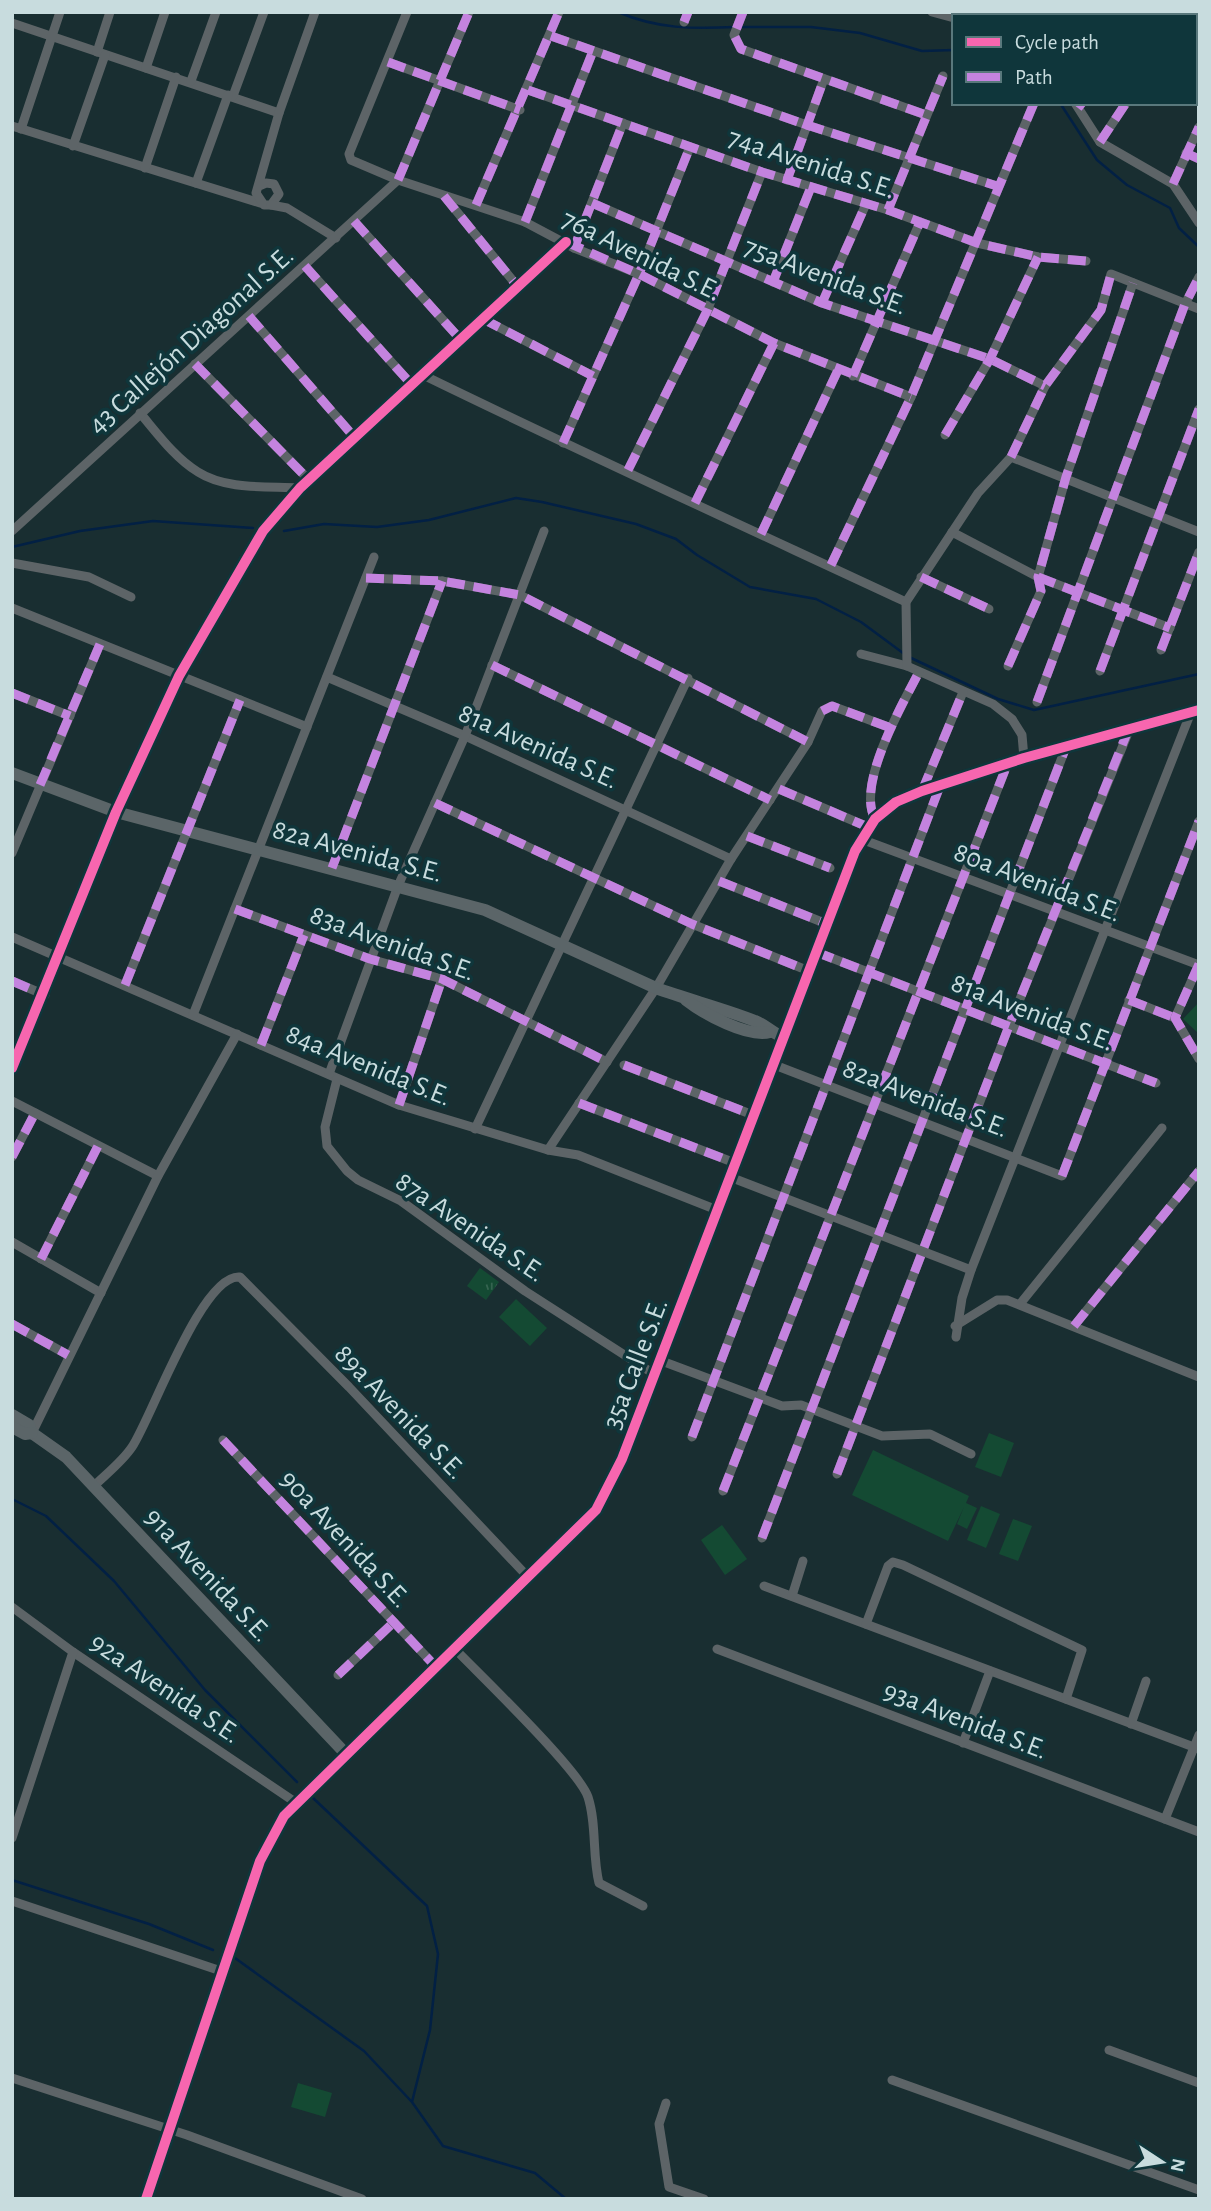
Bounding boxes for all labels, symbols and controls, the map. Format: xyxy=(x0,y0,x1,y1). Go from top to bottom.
legend xyxy=(952,14,1197,105)
text: Cycle path xyxy=(1015,32,1099,53)
text: Path xyxy=(1015,67,1053,88)
street label: 74a Avenida S.E. xyxy=(724,124,898,204)
street label: 76a Avenida S.E. xyxy=(557,205,725,306)
street label: 75a Avenida S.E. xyxy=(740,233,911,321)
street label: 43 Callejón Diagonal S.E. xyxy=(83,241,299,440)
street label: 81a Avenida S.E. xyxy=(454,699,622,795)
street label: 82a Avenida S.E. xyxy=(269,816,445,888)
street label: 80a Avenida S.E. xyxy=(950,838,1125,928)
street label: 83a Avenida S.E. xyxy=(306,901,479,987)
street label: 81a Avenida S.E. xyxy=(947,969,1117,1057)
street label: 84a Avenida S.E. xyxy=(282,1020,455,1112)
street label: 82a Avenida S.E. xyxy=(839,1054,1012,1143)
street label: 87a Avenida S.E. xyxy=(390,1168,550,1288)
street label: 35a Calle S.E. xyxy=(598,1295,674,1433)
street label: 89a Avenida S.E. xyxy=(329,1340,470,1485)
street label: 90a Avenida S.E. xyxy=(274,1465,415,1613)
street label: 91a Avenida S.E. xyxy=(139,1503,276,1648)
street label: 92a Avenida S.E. xyxy=(85,1628,245,1749)
street label: 93a Avenida S.E. xyxy=(879,1677,1051,1765)
north arrow xyxy=(1127,2127,1197,2197)
text: N xyxy=(1166,2157,1188,2174)

